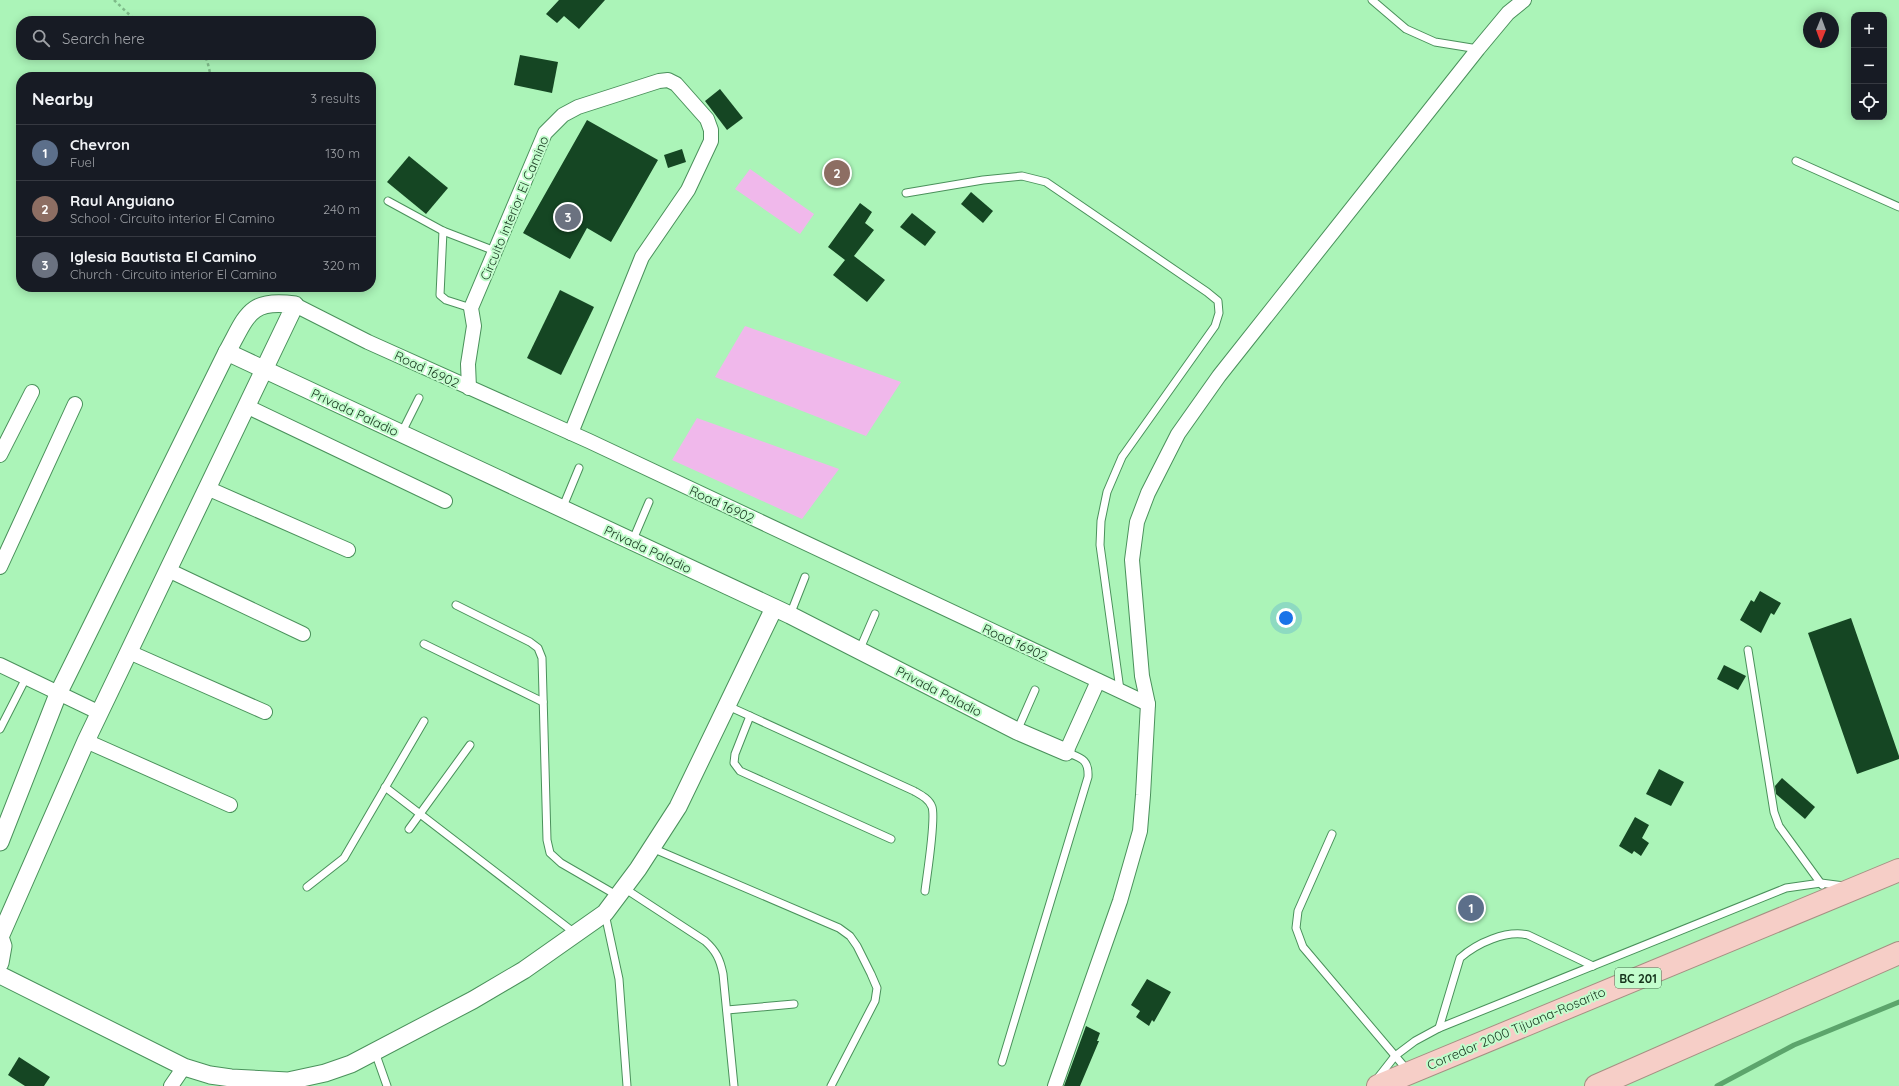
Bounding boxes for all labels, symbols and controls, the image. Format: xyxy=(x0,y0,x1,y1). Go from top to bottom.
north arrow xyxy=(1803,12,1839,48)
map controls xyxy=(1851,12,1887,120)
button: + xyxy=(1851,12,1887,48)
search box xyxy=(16,16,376,60)
icon: search xyxy=(30,27,52,49)
text: Search here xyxy=(62,29,145,48)
button: − xyxy=(1851,48,1887,84)
button: locate xyxy=(1851,84,1887,120)
text: Nearby xyxy=(32,88,93,109)
text: 3 results xyxy=(310,90,360,106)
street label: Circuito interior El Camino xyxy=(476,133,552,283)
text: Chevron xyxy=(70,135,130,154)
text: 1 xyxy=(42,145,48,161)
text: 130 m xyxy=(325,145,360,161)
text: Fuel xyxy=(70,154,95,170)
pin: 2 xyxy=(824,158,850,188)
text: Raul Anguiano xyxy=(70,191,175,210)
text: 2 xyxy=(41,201,49,217)
text: 240 m xyxy=(323,201,360,217)
pin: 3 xyxy=(555,202,581,232)
text: School · Circuito interior El Camino xyxy=(70,210,275,226)
text: Iglesia Bautista El Camino xyxy=(70,247,257,266)
text: 3 xyxy=(42,257,48,273)
text: 320 m xyxy=(323,257,360,273)
text: Church · Circuito interior El Camino xyxy=(70,266,277,282)
street label: Road 16902 xyxy=(392,347,462,391)
street label: Privada Paladio xyxy=(309,385,401,439)
street label: Road 16902 xyxy=(687,482,757,526)
street label: Privada Paladio xyxy=(602,522,694,576)
your location xyxy=(1276,608,1296,628)
street label: Road 16902 xyxy=(980,620,1050,664)
street label: Privada Paladio xyxy=(893,662,985,720)
pin: 1 xyxy=(1458,893,1484,923)
road number: BC 201 xyxy=(1615,968,1661,988)
street label: Corredor 2000 Tijuana-Rosarito xyxy=(1424,983,1608,1073)

